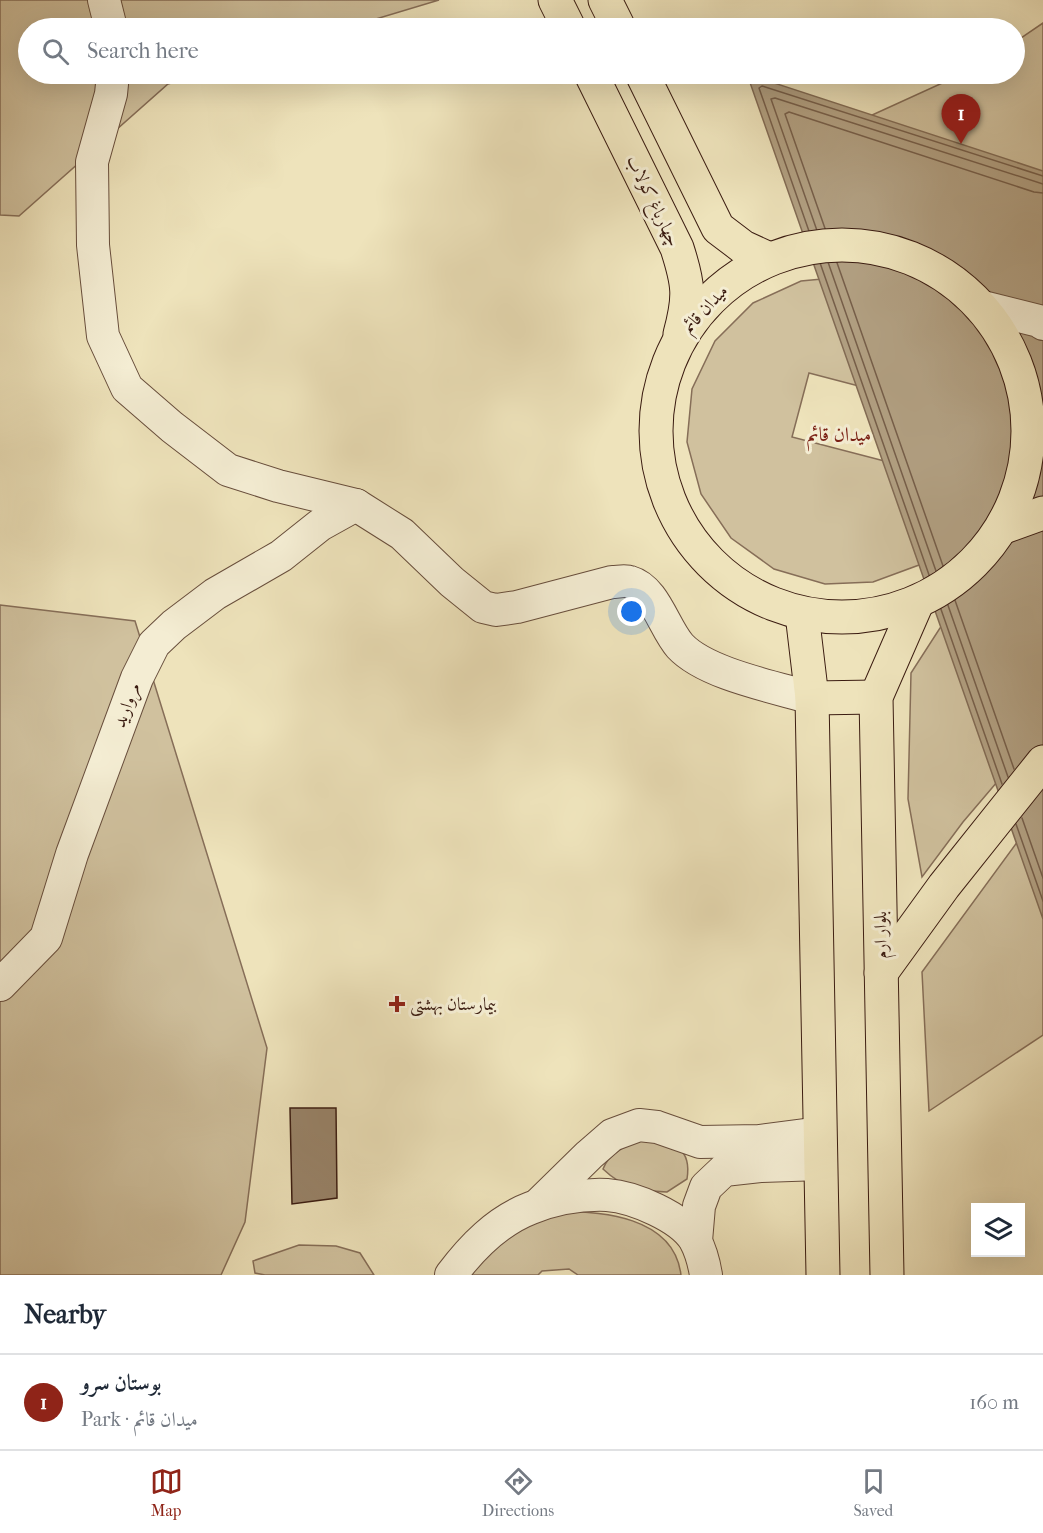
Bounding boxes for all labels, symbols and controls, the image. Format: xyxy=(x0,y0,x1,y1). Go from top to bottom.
search box xyxy=(18,18,1025,84)
icon: search xyxy=(39,35,72,68)
text: Search here xyxy=(87,38,199,64)
pin: 1 xyxy=(942,94,980,144)
street label: چهارباغ کولاب xyxy=(618,152,684,252)
street label: میدان قائم xyxy=(678,281,736,341)
district label: میدان قائم xyxy=(807,423,871,452)
your location xyxy=(617,597,646,626)
street label: مروارید xyxy=(109,680,147,731)
street label: بلوار ارم xyxy=(870,911,897,959)
place label: بیمارستان بهشتی xyxy=(410,994,496,1017)
marker: بیمارستان بهشتی xyxy=(388,995,406,1013)
map controls xyxy=(971,1203,1025,1257)
button: layers xyxy=(971,1203,1025,1257)
text: Nearby xyxy=(24,1299,106,1330)
text: بوستان سرو xyxy=(81,1370,162,1396)
text: 1 xyxy=(40,1391,47,1414)
text: 160 m xyxy=(969,1391,1019,1414)
text: Park · میدان قائم xyxy=(81,1408,198,1431)
tab: Map xyxy=(150,1465,183,1520)
tab: Directions xyxy=(482,1465,554,1520)
tab: Saved xyxy=(854,1465,893,1520)

